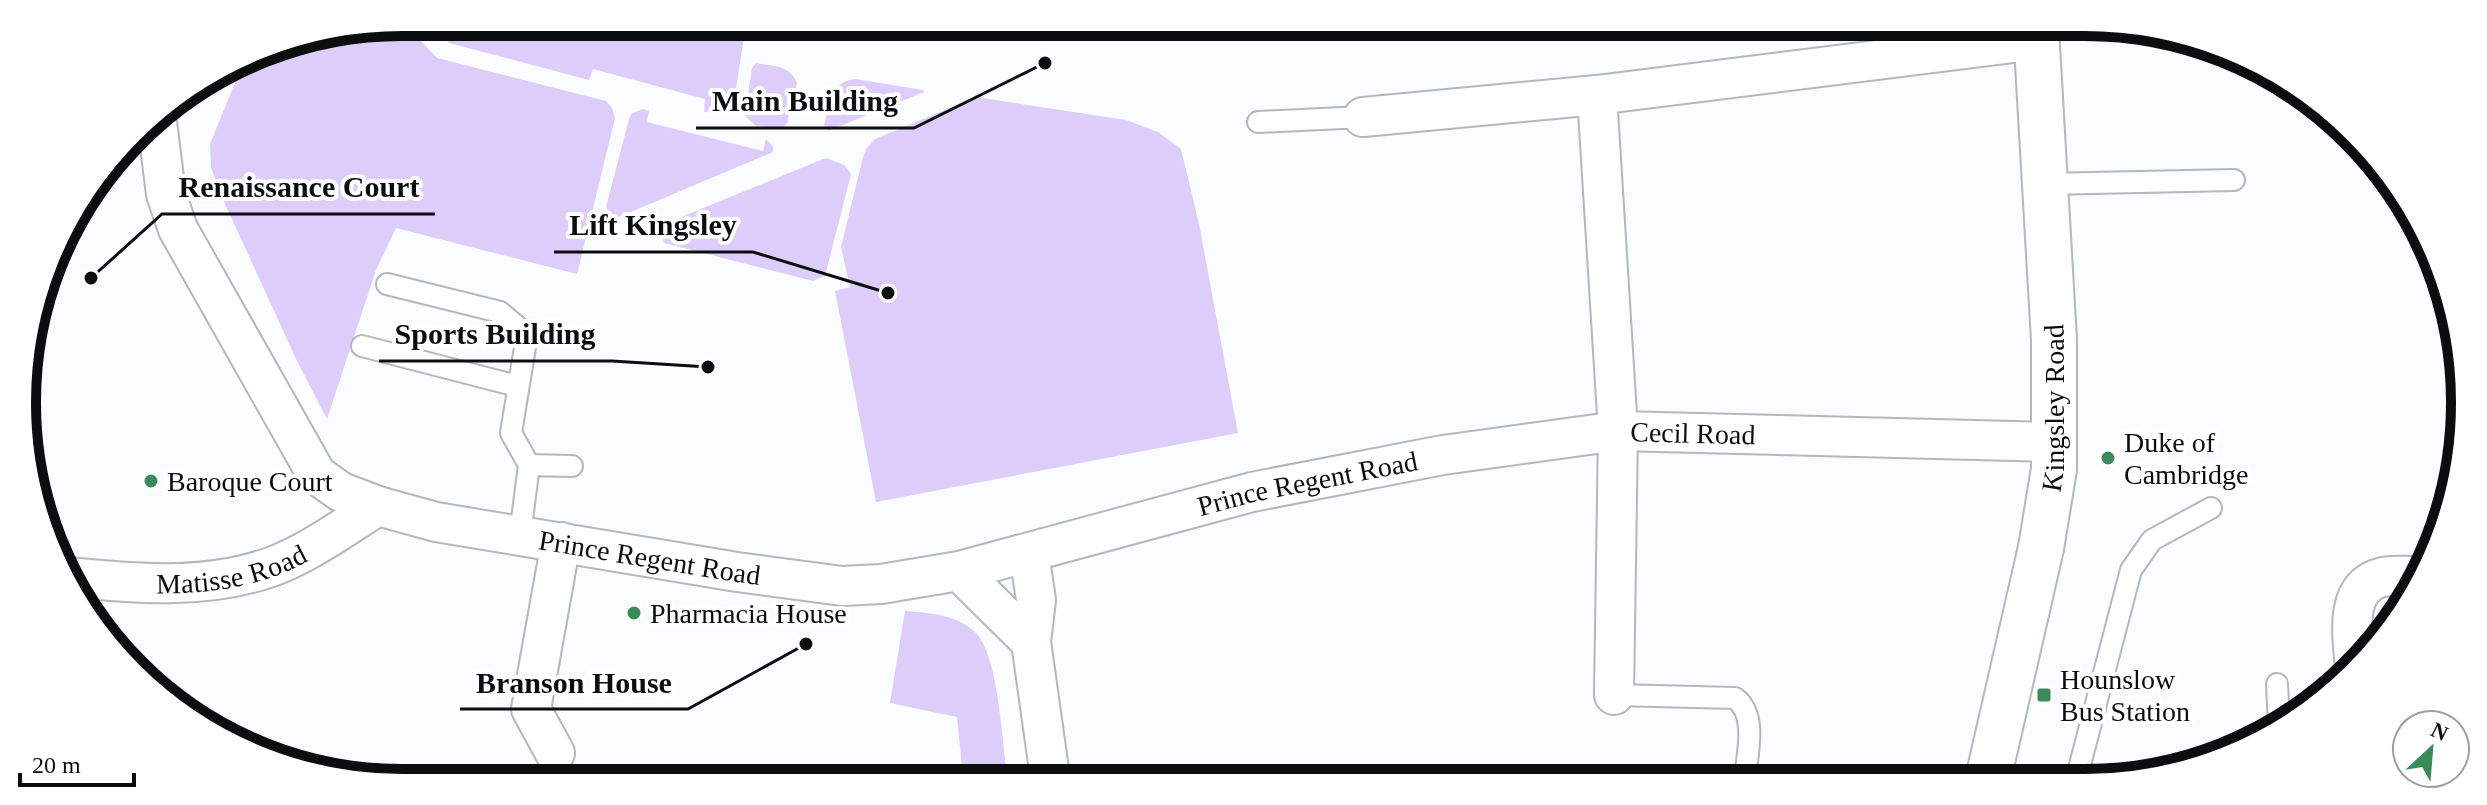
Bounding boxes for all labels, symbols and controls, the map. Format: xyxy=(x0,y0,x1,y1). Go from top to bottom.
callout: Main Building xyxy=(696,74,914,128)
text: Main Building xyxy=(712,84,898,117)
callout: Renaissance Court xyxy=(162,160,435,214)
text: Renaissance Court xyxy=(179,170,419,203)
callout: Lift Kingsley xyxy=(554,198,753,252)
text: Lift Kingsley xyxy=(569,208,737,241)
callout: Sports Building xyxy=(379,307,612,361)
text: Sports Building xyxy=(395,317,595,350)
street label: Kingsley Road xyxy=(2035,324,2070,494)
street label: Cecil Road xyxy=(1630,416,1756,450)
place label: Duke of Cambridge xyxy=(2124,427,2248,490)
street label: Prince Regent Road xyxy=(1194,445,1420,522)
marker: Duke of Cambridge xyxy=(2099,449,2117,467)
place label: Baroque Court xyxy=(167,466,333,497)
marker: Baroque Court xyxy=(142,472,160,490)
street label: Prince Regent Road xyxy=(537,524,762,590)
street label: Matisse Road xyxy=(156,538,311,599)
place label: Pharmacia House xyxy=(650,598,847,629)
marker: Pharmacia House xyxy=(625,604,643,622)
callout: Branson House xyxy=(460,655,688,709)
place label: Hounslow Bus Station xyxy=(2060,664,2190,727)
text: Branson House xyxy=(476,666,672,699)
marker: Hounslow Bus Station xyxy=(2035,686,2053,704)
north arrow xyxy=(2391,709,2471,789)
text: N xyxy=(2427,717,2452,746)
scale bar xyxy=(20,737,134,787)
text: 20 m xyxy=(32,752,81,778)

